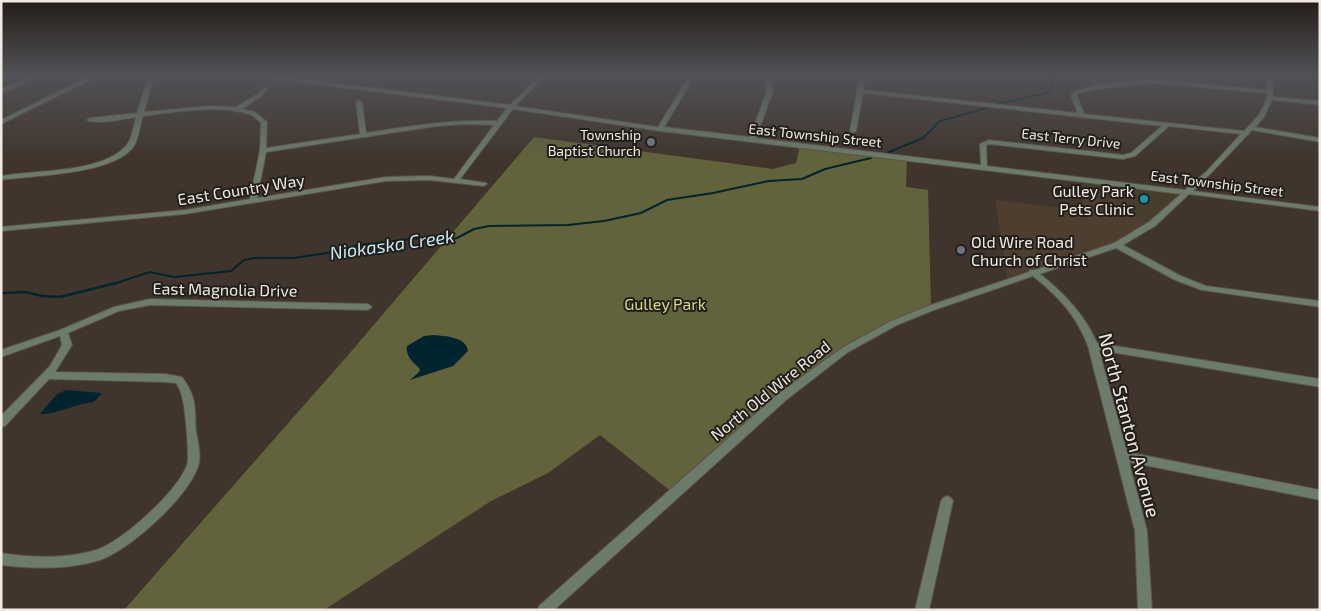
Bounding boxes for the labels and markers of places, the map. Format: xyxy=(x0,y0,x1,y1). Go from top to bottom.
place label: Township Baptist Church xyxy=(548,126,641,159)
marker: Township Baptist Church xyxy=(645,136,657,148)
place label: Gulley Park Pets Clinic xyxy=(1052,181,1134,218)
marker: Gulley Park Pets Clinic xyxy=(1138,193,1150,205)
place label: Old Wire Road Church of Christ xyxy=(971,232,1087,269)
marker: Old Wire Road Church of Christ xyxy=(955,244,967,256)

